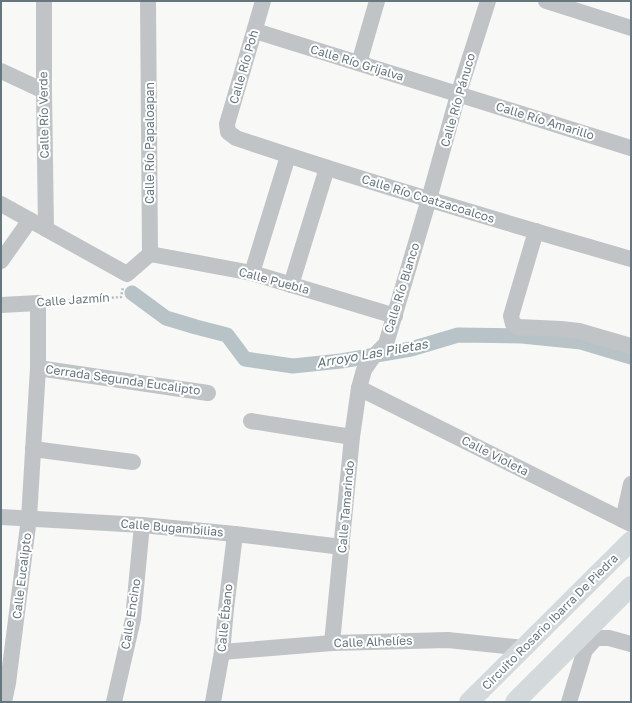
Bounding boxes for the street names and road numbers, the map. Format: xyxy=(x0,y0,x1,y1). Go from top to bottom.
street label: Calle Río Poh xyxy=(226,28,261,106)
street label: Calle Río Grijalva xyxy=(309,41,406,84)
street label: Calle Río Pánuco xyxy=(437,51,478,149)
street label: Calle Río Verde xyxy=(35,71,52,159)
street label: Calle Río Papaloapan xyxy=(142,82,157,204)
street label: Calle Río Amarillo xyxy=(494,98,596,143)
street label: Calle Río Coatzacoalcos xyxy=(360,171,496,226)
street label: Calle Río Blanco xyxy=(381,241,422,335)
street label: Calle Puebla xyxy=(237,264,311,297)
street label: Calle Jazmín xyxy=(36,289,110,310)
street label: Cerrada Segunda Eucalipto xyxy=(45,361,202,398)
street label: Calle Violeta xyxy=(459,432,531,479)
street label: Calle Tamarindo xyxy=(334,460,357,554)
street label: Calle Bugambilias xyxy=(120,516,224,539)
street label: Calle Eucalipto xyxy=(9,532,34,620)
street label: Circuito Rosario Ibarra De Piedra xyxy=(478,550,621,693)
street label: Calle Encino xyxy=(118,577,144,650)
street label: Calle Ébano xyxy=(213,583,236,653)
street label: Calle Alhelíes xyxy=(333,633,413,650)

